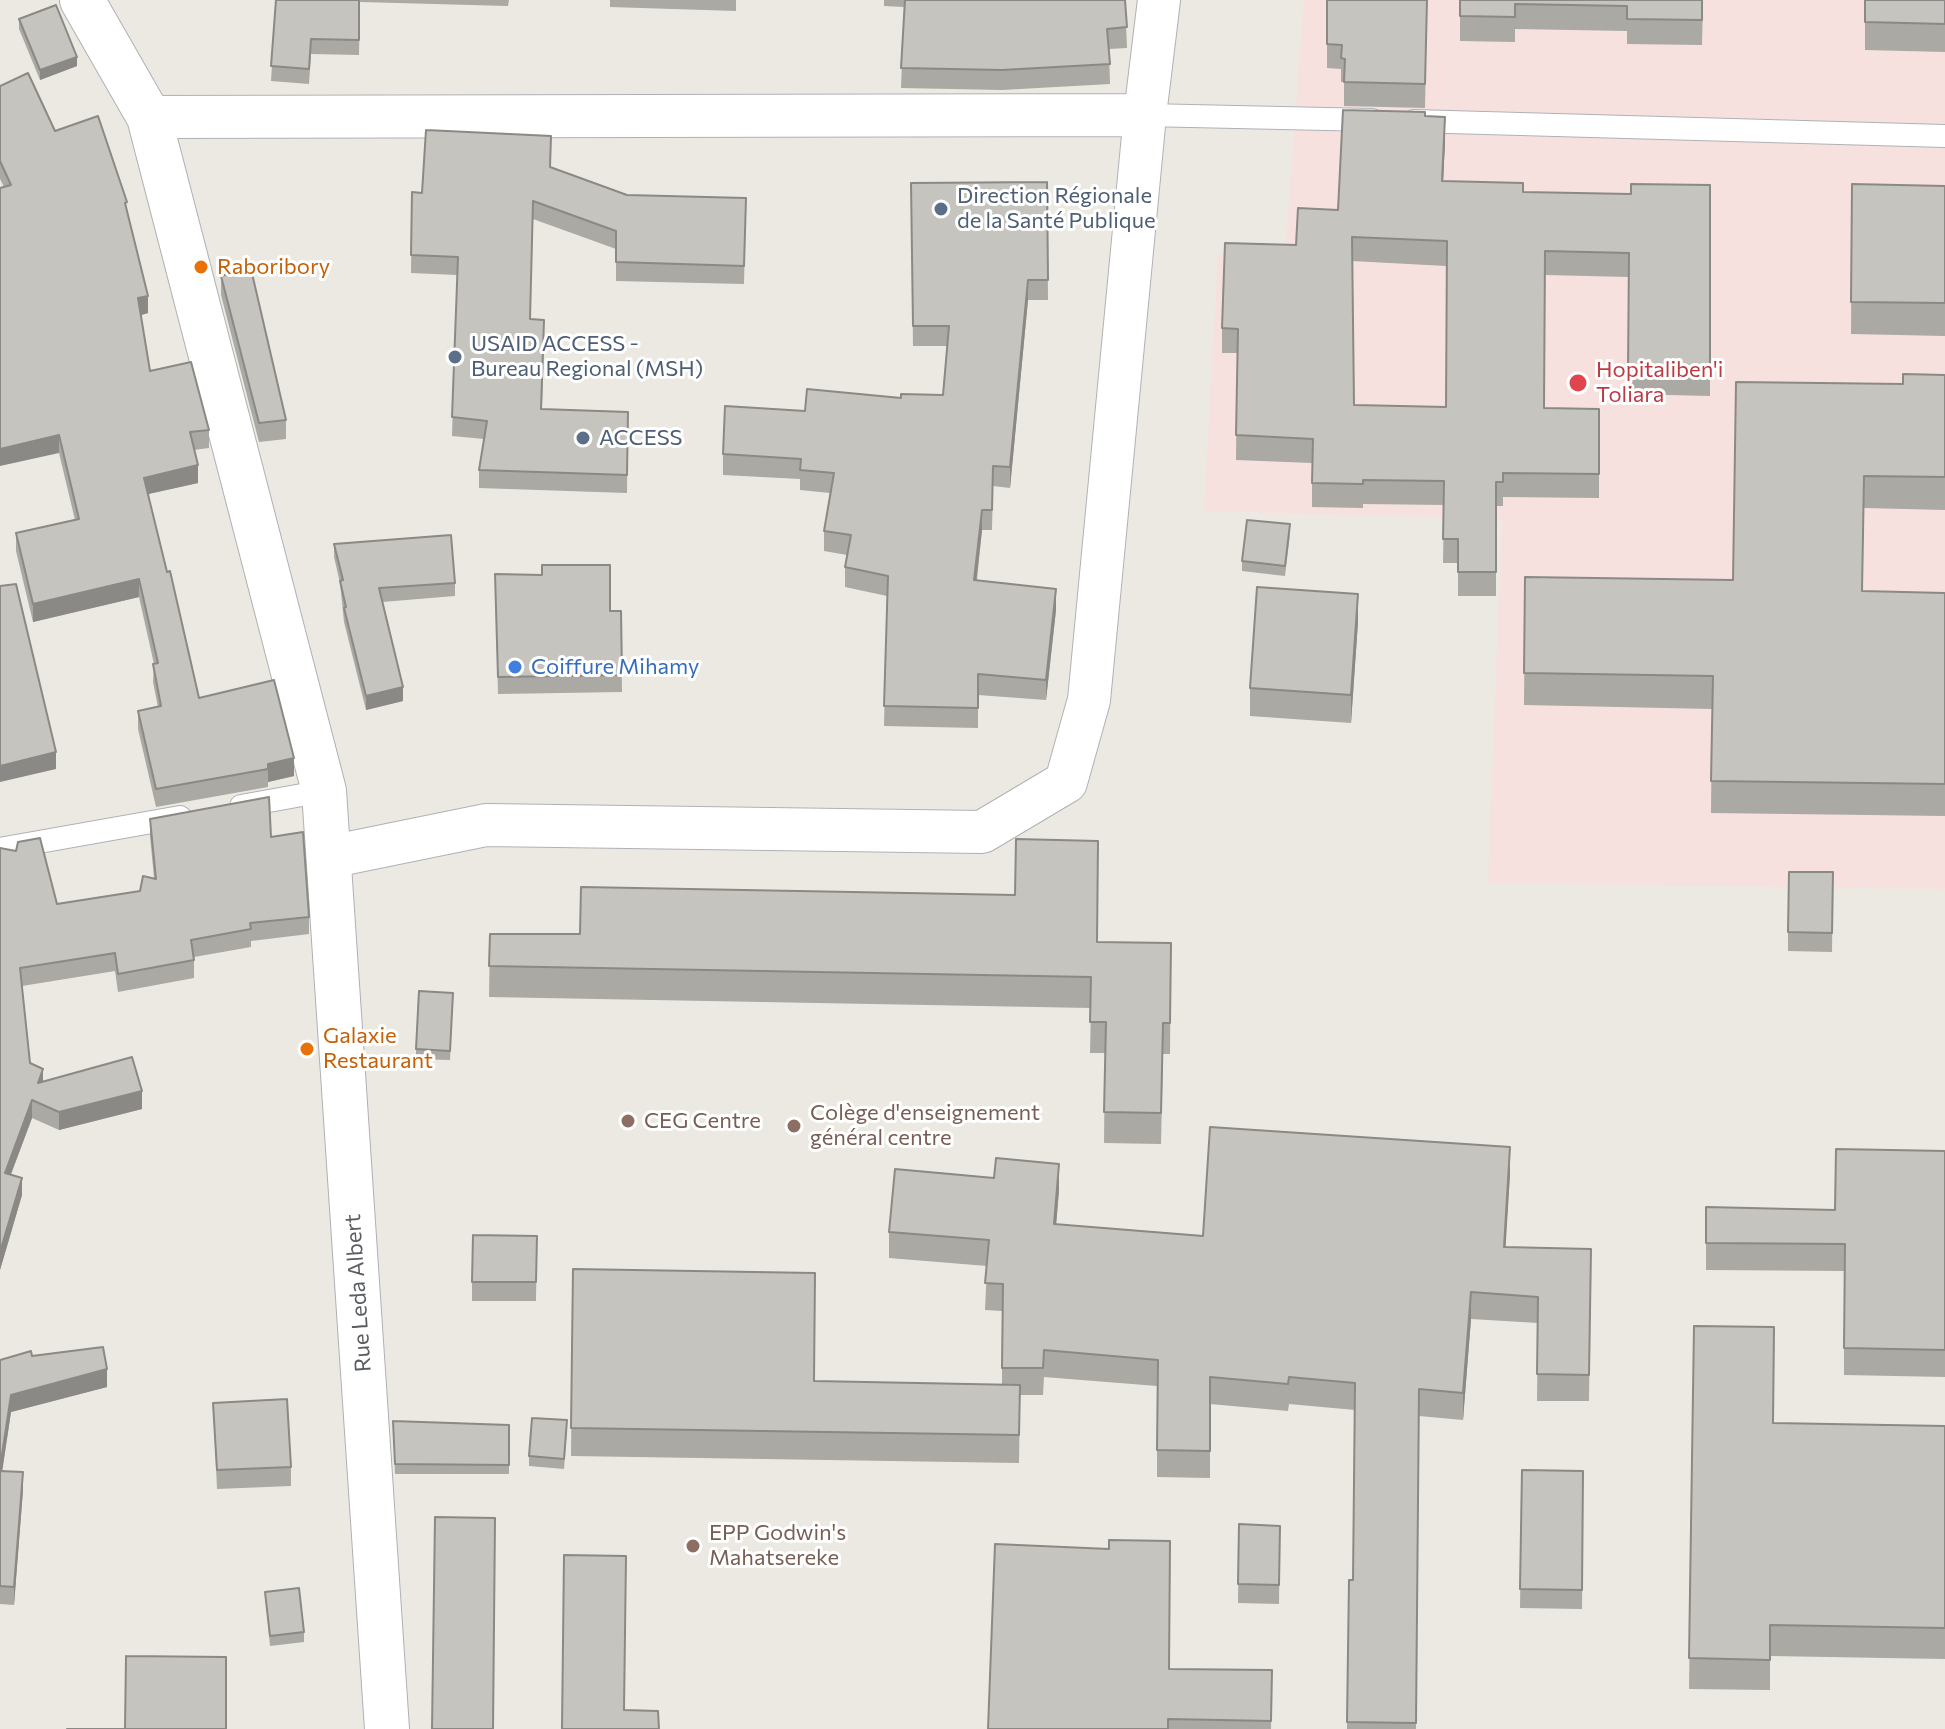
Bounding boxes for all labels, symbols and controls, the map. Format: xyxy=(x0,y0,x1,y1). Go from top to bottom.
place label: Direction Régionale de la Santé Publique xyxy=(957,183,1156,234)
marker: Direction Régionale de la Santé Publique xyxy=(932,200,950,218)
place label: Raboribory xyxy=(217,254,330,280)
marker: Raboribory xyxy=(192,258,210,276)
place label: USAID ACCESS - Bureau Regional (MSH) xyxy=(471,331,703,382)
marker: USAID ACCESS - Bureau Regional (MSH) xyxy=(446,348,464,366)
place label: Hopitaliben'i Toliara xyxy=(1596,357,1723,408)
marker: Hopitaliben'i Toliara xyxy=(1567,372,1589,394)
place label: ACCESS xyxy=(599,425,683,451)
marker: ACCESS xyxy=(574,429,592,447)
place label: Coiffure Mihamy xyxy=(531,654,699,680)
marker: Coiffure Mihamy xyxy=(506,658,524,676)
place label: Galaxie Restaurant xyxy=(323,1023,433,1074)
marker: Galaxie Restaurant xyxy=(298,1040,316,1058)
place label: Colège d'enseignement général centre xyxy=(810,1100,1040,1152)
place label: CEG Centre xyxy=(644,1108,761,1134)
marker: CEG Centre xyxy=(619,1112,637,1130)
marker: Colège d'enseignement général centre xyxy=(785,1117,803,1135)
street label: Rue Leda Albert xyxy=(339,1213,377,1373)
place label: EPP Godwin's Mahatsereke xyxy=(709,1520,846,1572)
marker: EPP Godwin's Mahatsereke xyxy=(684,1537,702,1555)

